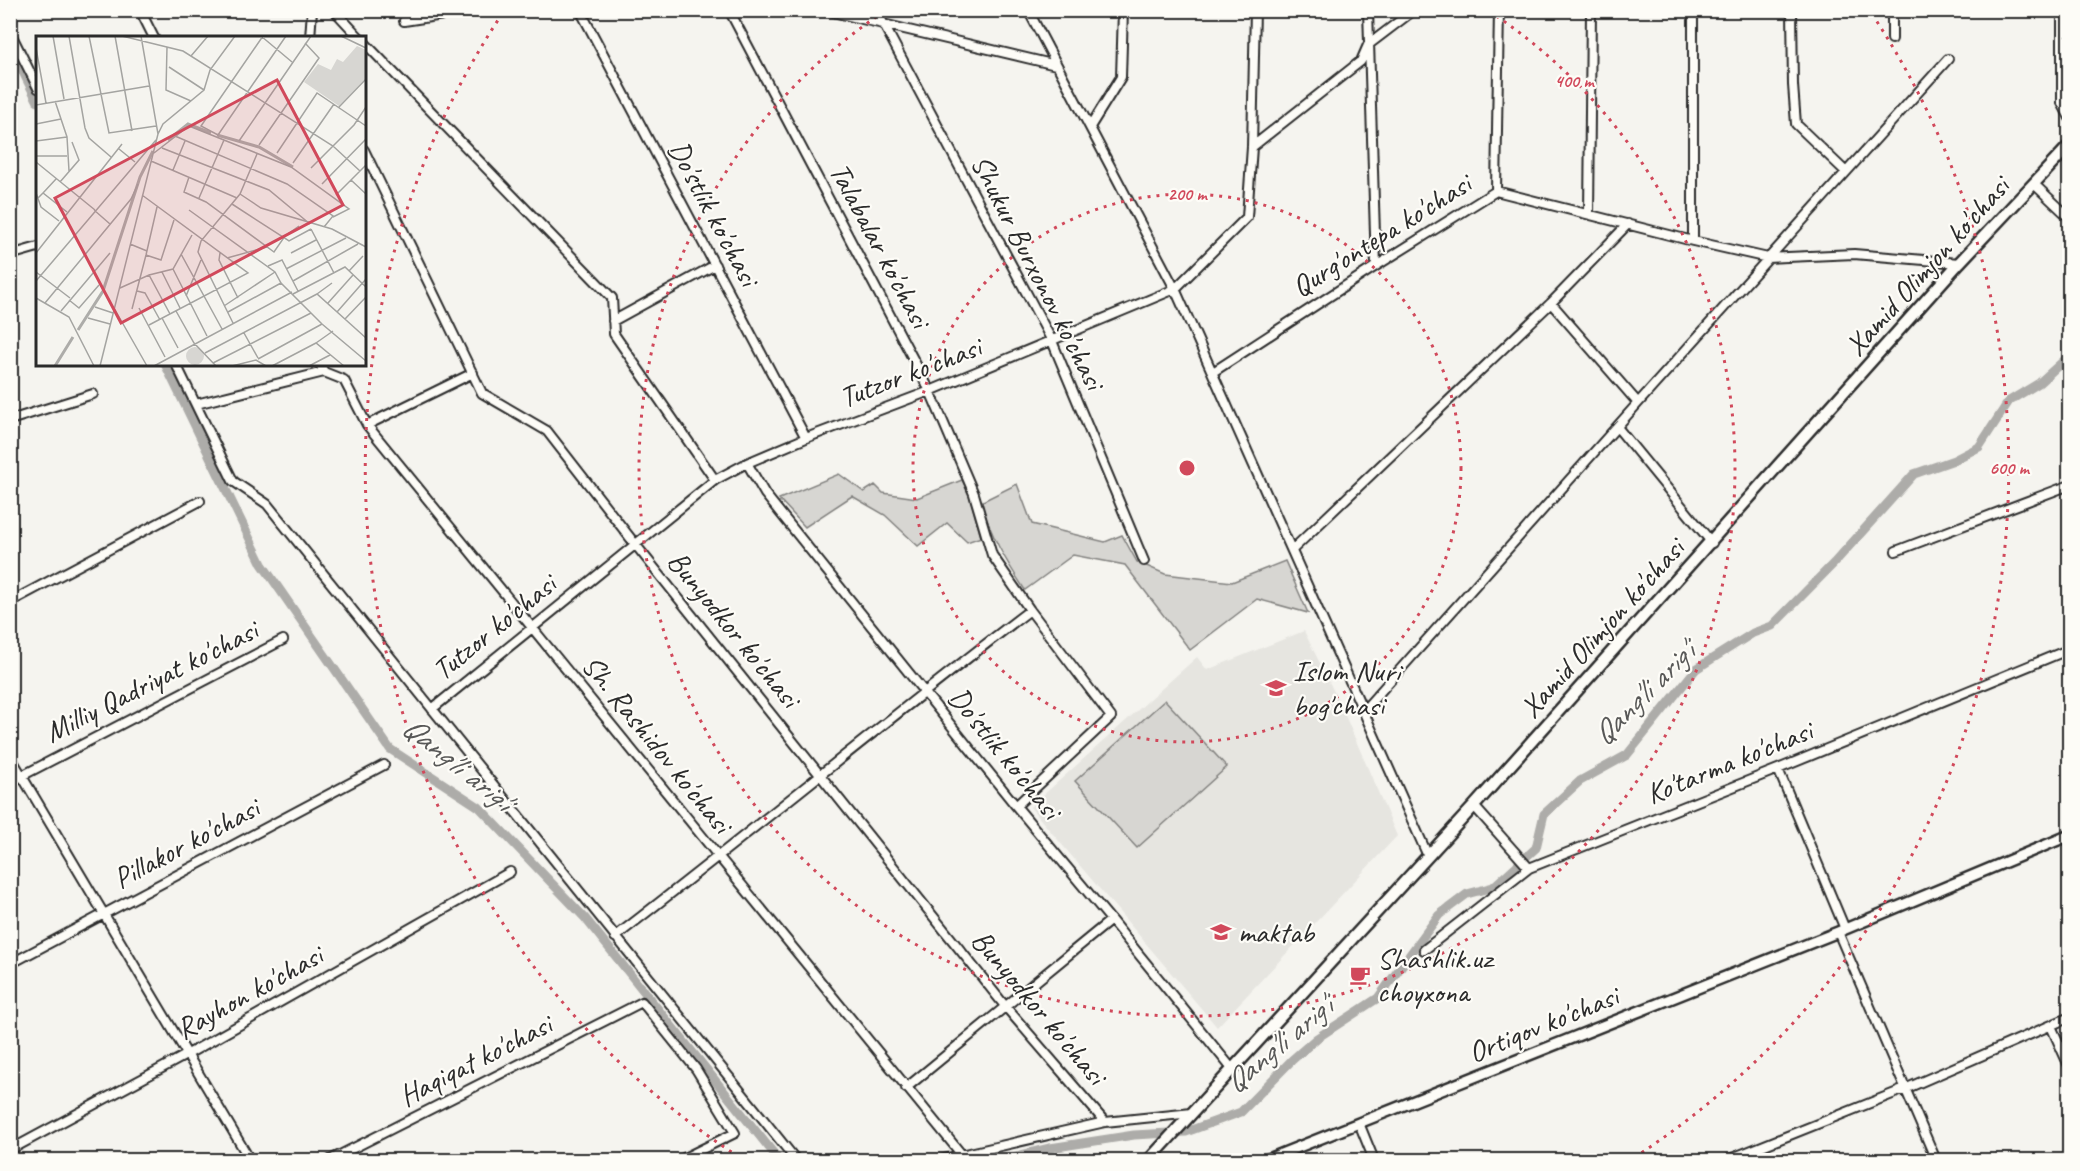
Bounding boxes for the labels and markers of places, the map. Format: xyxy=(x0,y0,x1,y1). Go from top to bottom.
centre of rings xyxy=(1177,458,1197,478)
place label: Islom Nuri bog'chasi xyxy=(1293,652,1404,724)
school or university icon: Islom Nuri bog'chasi xyxy=(1264,676,1288,700)
place label: maktab xyxy=(1238,913,1316,951)
school or university icon: maktab xyxy=(1209,920,1233,944)
place label: Shashlik.uz choyxona xyxy=(1377,939,1496,1011)
cafe icon: Shashlik.uz choyxona xyxy=(1348,963,1372,987)

